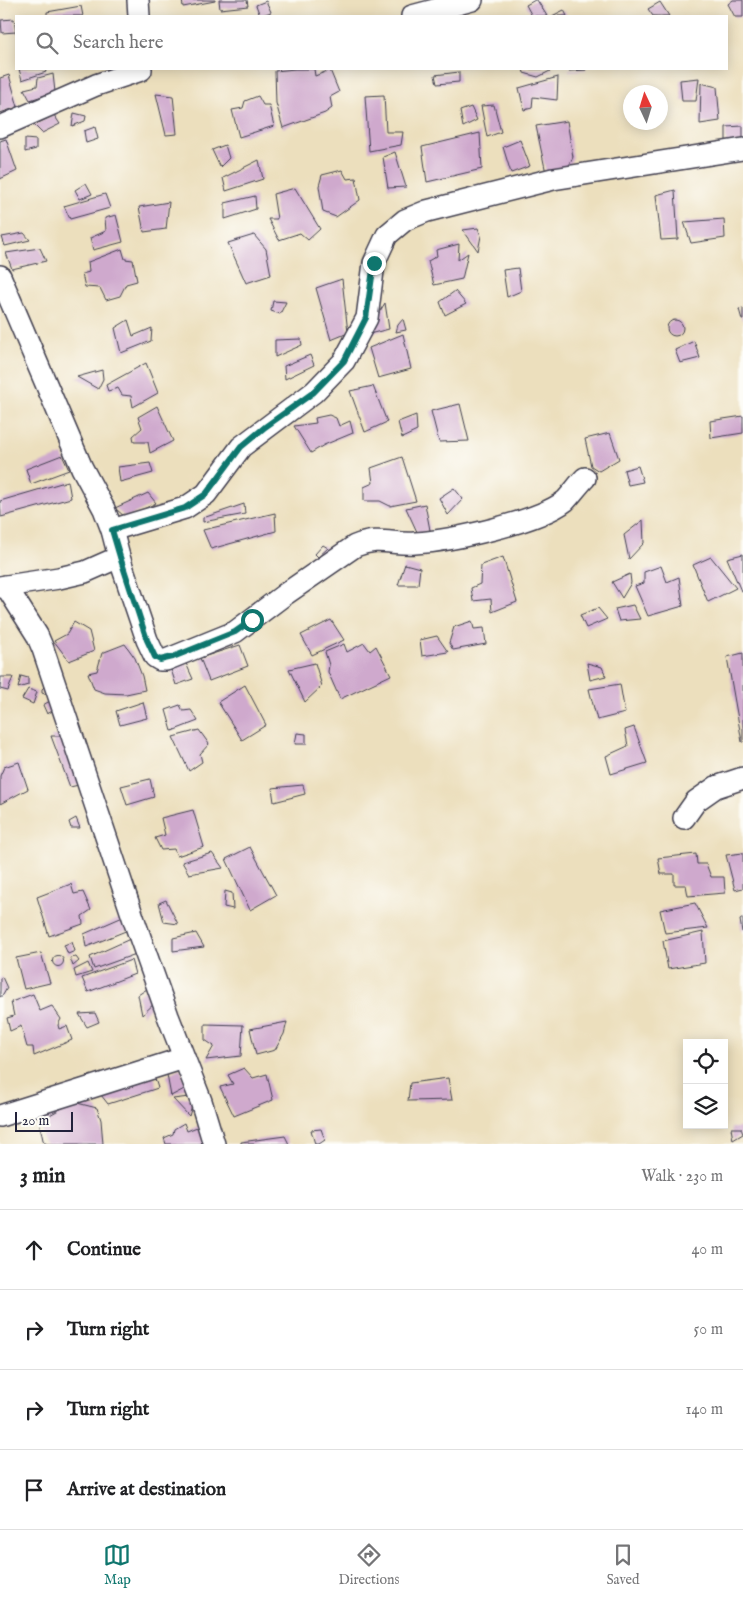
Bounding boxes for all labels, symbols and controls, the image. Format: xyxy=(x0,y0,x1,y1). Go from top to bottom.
search box xyxy=(15,15,728,70)
icon: search xyxy=(33,29,61,57)
text: Search here xyxy=(73,31,164,55)
north arrow xyxy=(623,85,668,130)
route end xyxy=(363,252,386,275)
route start xyxy=(241,609,264,632)
map controls xyxy=(683,1039,728,1129)
button: locate xyxy=(683,1039,728,1084)
button: layers xyxy=(683,1084,728,1129)
scale bar xyxy=(15,1109,72,1132)
text: 20 m xyxy=(22,1112,49,1130)
text: 3 min xyxy=(20,1163,65,1190)
text: Walk · 230 m xyxy=(641,1167,723,1187)
icon: ahead xyxy=(20,1236,48,1264)
text: Continue xyxy=(67,1238,141,1262)
text: 40 m xyxy=(691,1240,723,1260)
icon: right xyxy=(20,1316,48,1344)
text: Turn right xyxy=(67,1318,149,1342)
text: 50 m xyxy=(694,1320,723,1340)
icon: right xyxy=(20,1396,48,1424)
text: Turn right xyxy=(67,1398,149,1422)
text: 140 m xyxy=(685,1400,723,1420)
icon: arrive xyxy=(20,1476,48,1504)
text: Arrive at destination xyxy=(67,1478,226,1502)
tab: Map xyxy=(103,1541,131,1589)
tab: Directions xyxy=(338,1541,399,1589)
tab: Saved xyxy=(606,1541,639,1589)

